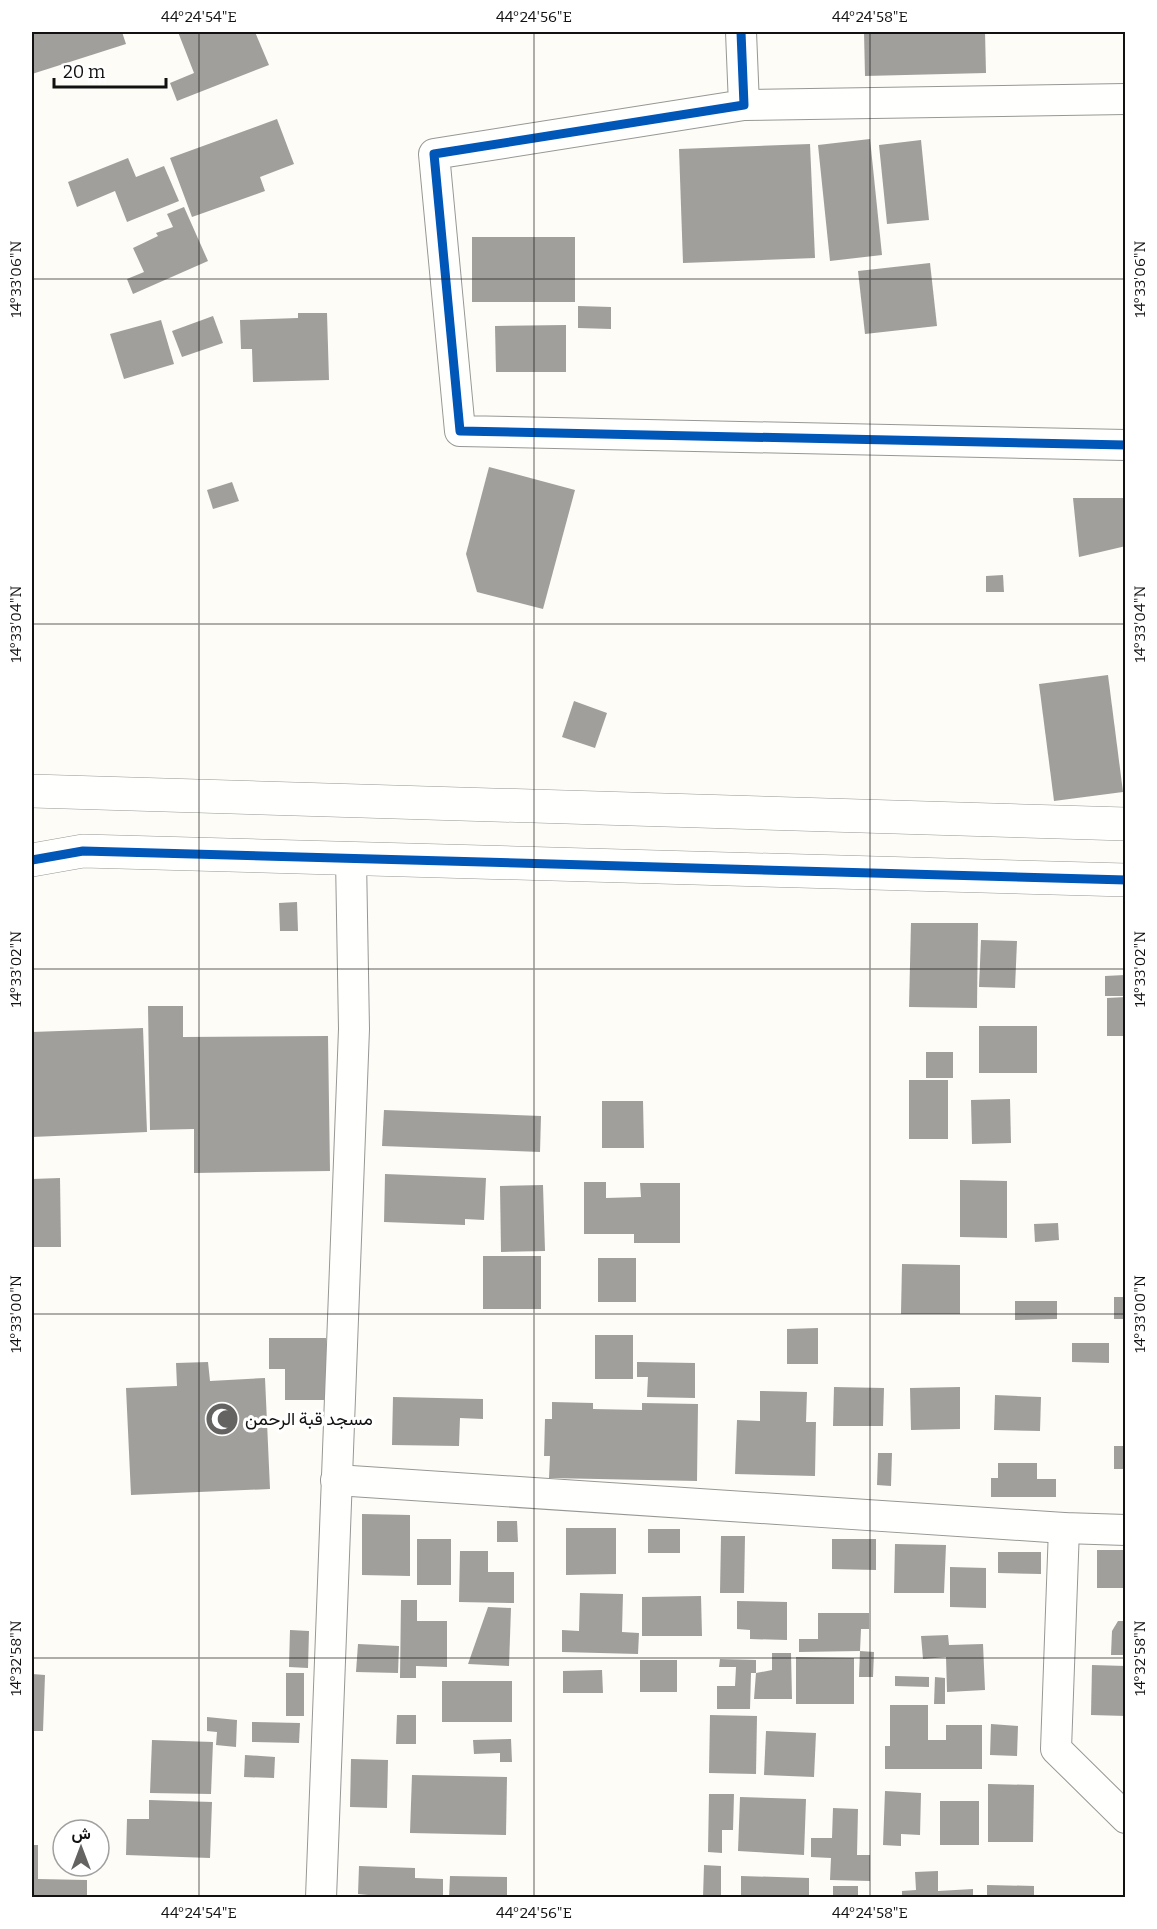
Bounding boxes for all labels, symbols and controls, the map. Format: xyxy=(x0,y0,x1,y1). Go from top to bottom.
text: 44°24'54"E xyxy=(161,8,237,26)
text: 44°24'56"E xyxy=(496,8,572,26)
text: 44°24'58"E xyxy=(832,8,908,26)
scale bar xyxy=(54,51,166,89)
text: 20 m xyxy=(63,61,105,83)
text: 14°33'06"N xyxy=(7,240,25,317)
text: 14°33'06"N xyxy=(1131,240,1149,317)
text: 14°33'04"N xyxy=(7,585,25,662)
text: 14°33'04"N xyxy=(1131,585,1149,662)
text: 14°33'02"N xyxy=(7,931,25,1007)
text: 14°33'02"N xyxy=(1131,931,1149,1007)
text: 14°33'00"N xyxy=(7,1275,25,1353)
text: 14°33'00"N xyxy=(1131,1275,1149,1353)
mosque icon: مسجد قبة الرحمن xyxy=(204,1401,240,1437)
place label: مسجد قبة الرحمن xyxy=(245,1408,373,1430)
text: 14°32'58"N xyxy=(7,1620,25,1696)
text: 14°32'58"N xyxy=(1131,1620,1149,1696)
north arrow xyxy=(51,1818,111,1878)
text: ش xyxy=(71,1824,91,1843)
text: 44°24'54"E xyxy=(161,1904,237,1922)
text: 44°24'56"E xyxy=(496,1904,572,1922)
text: 44°24'58"E xyxy=(832,1904,908,1922)

